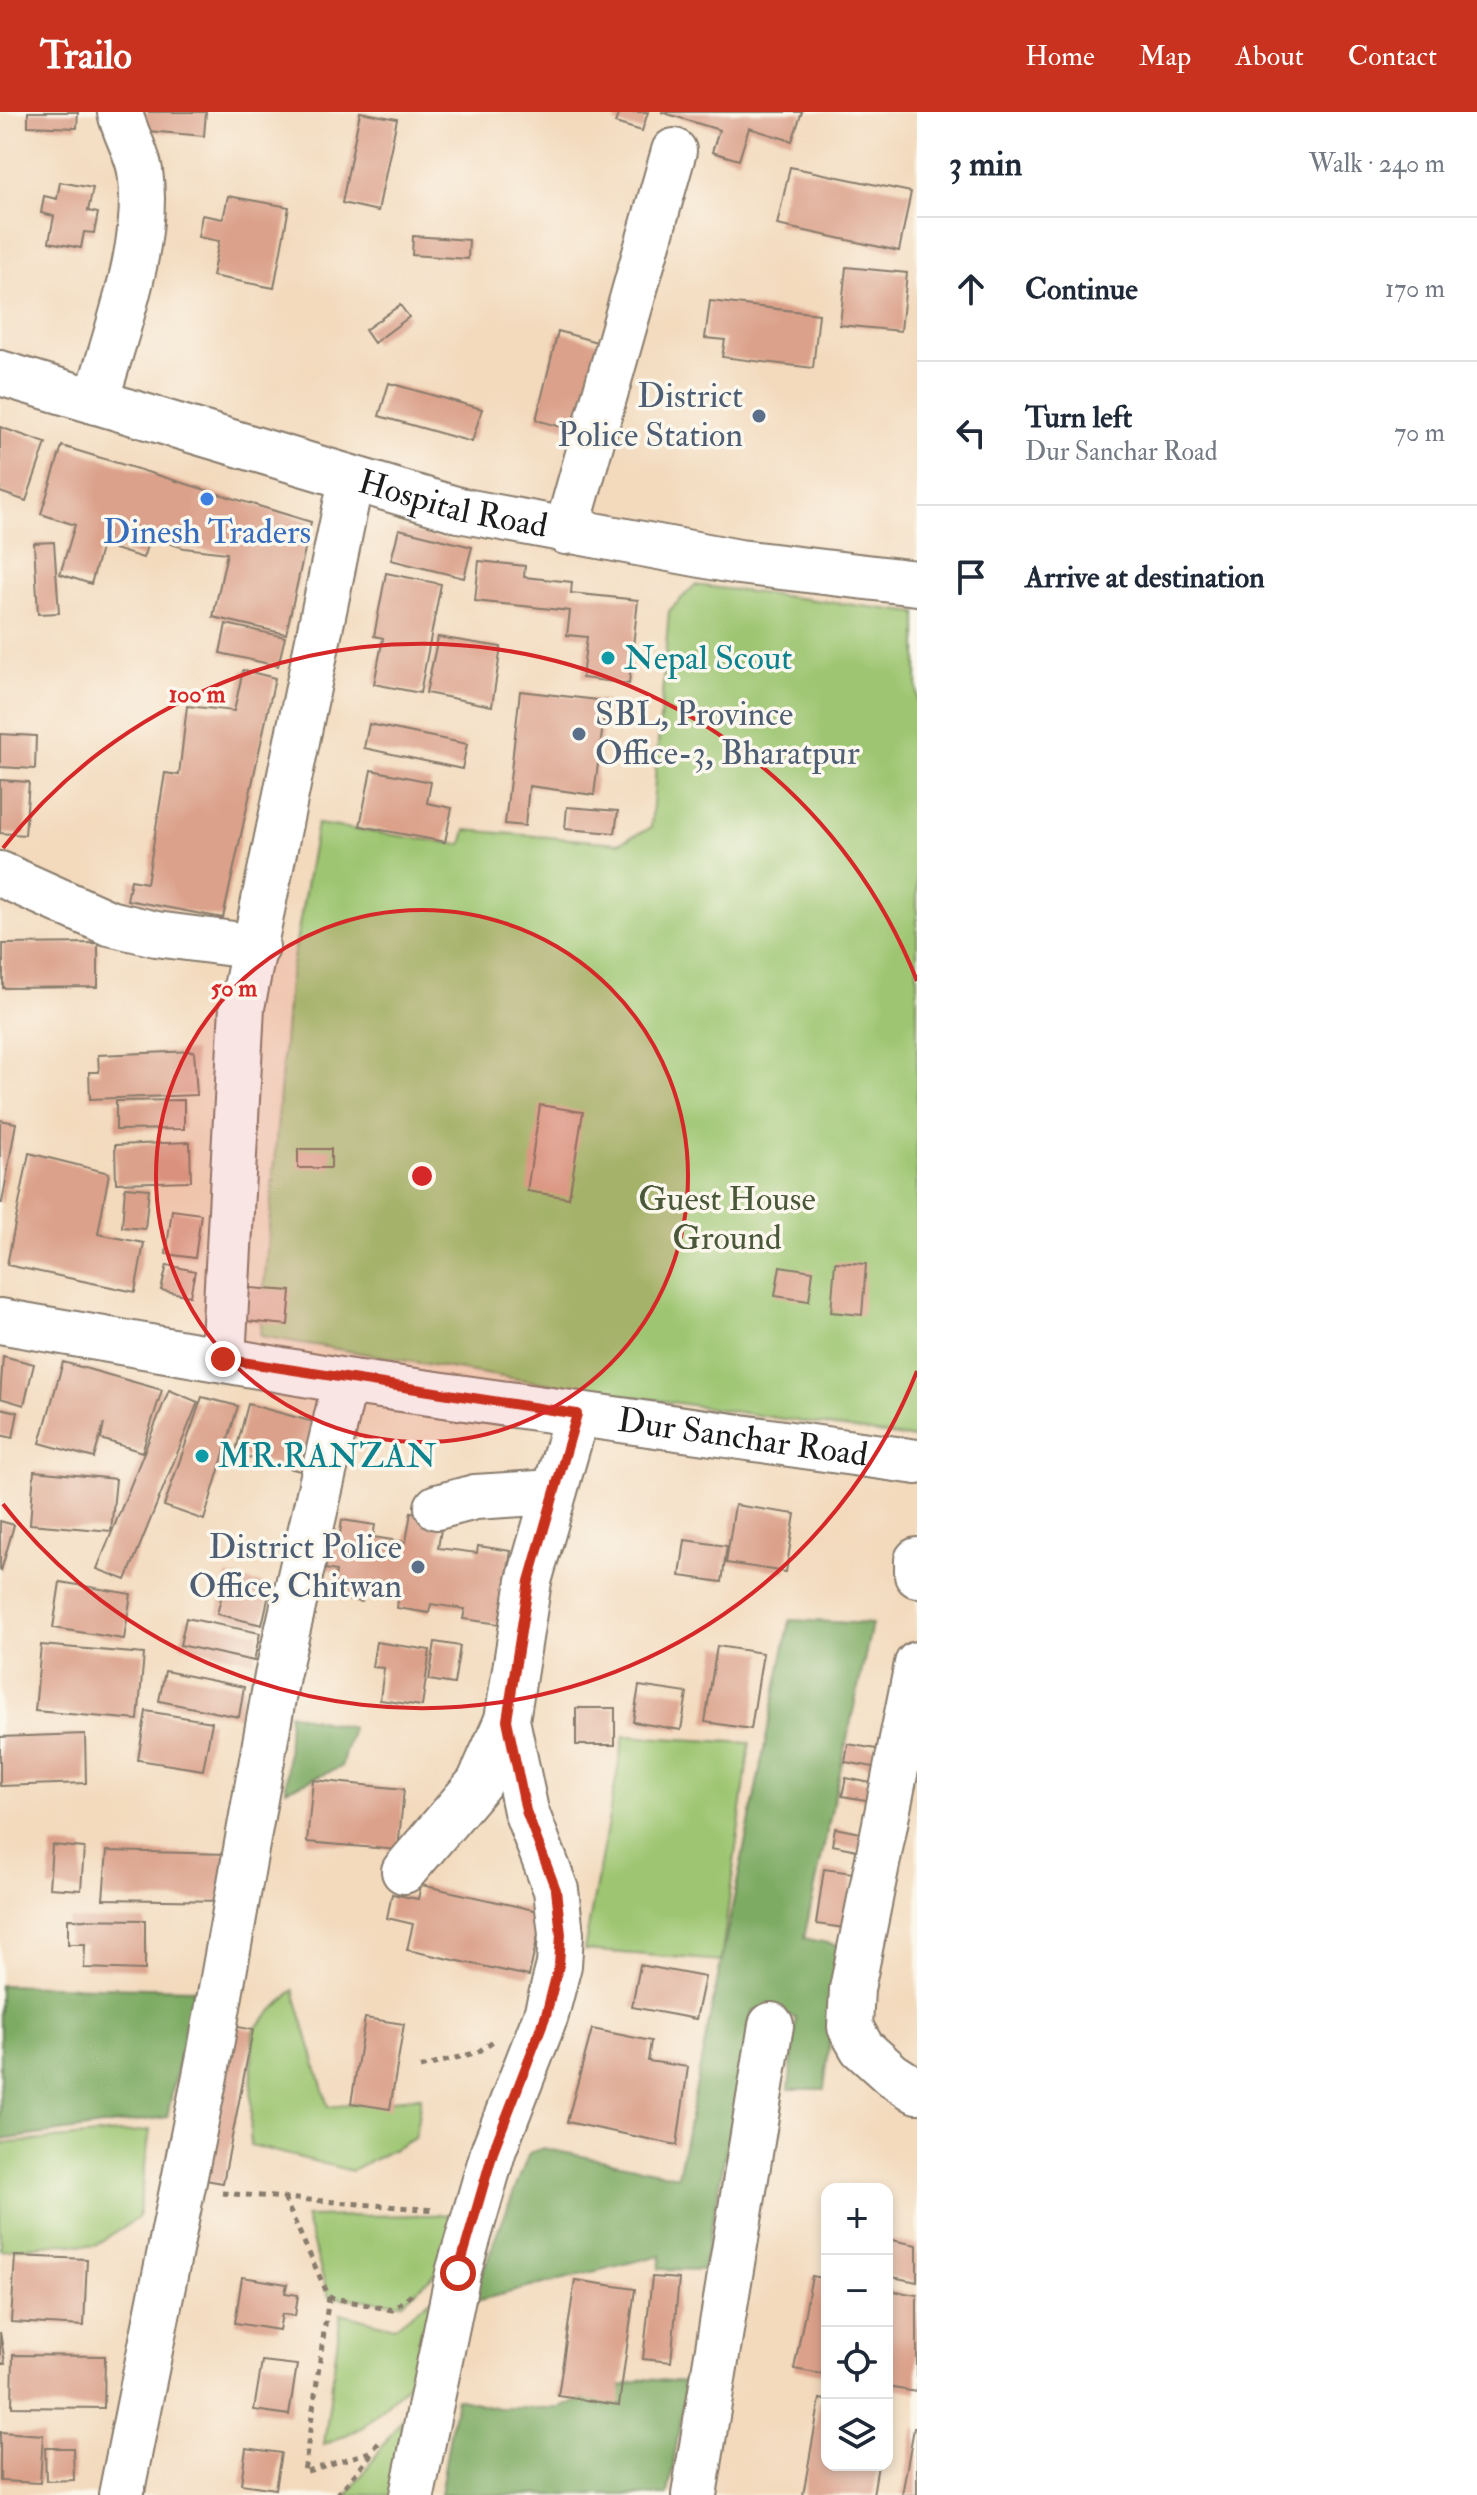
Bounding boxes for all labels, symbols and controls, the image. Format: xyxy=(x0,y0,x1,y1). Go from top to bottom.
text: Trailo xyxy=(40,32,132,80)
text: Home xyxy=(1025,39,1095,74)
text: Map xyxy=(1139,39,1191,74)
text: About xyxy=(1235,39,1304,74)
text: Contact xyxy=(1348,39,1437,74)
text: 3 min xyxy=(949,143,1022,186)
text: Walk · 240 m xyxy=(1309,148,1445,180)
icon: ahead xyxy=(949,267,993,311)
text: Continue xyxy=(1025,271,1138,308)
text: 170 m xyxy=(1385,273,1445,305)
place label: District Police Station xyxy=(557,375,743,457)
text: Turn left xyxy=(1025,399,1132,436)
marker: District Police Station xyxy=(750,407,768,425)
icon: left xyxy=(949,411,993,455)
text: 70 m xyxy=(1394,417,1445,449)
text: Dur Sanchar Road xyxy=(1025,436,1218,468)
street label: Hospital Road xyxy=(354,460,551,548)
marker: Dinesh Traders xyxy=(198,490,216,508)
place label: Dinesh Traders xyxy=(103,511,311,554)
icon: arrive xyxy=(949,555,993,599)
text: Arrive at destination xyxy=(1025,559,1265,596)
place label: Nepal Scout xyxy=(624,637,792,680)
marker: Nepal Scout xyxy=(599,649,617,667)
text: 100 m xyxy=(169,679,226,710)
place label: SBL, Province Office-3, Bharatpur xyxy=(595,693,860,775)
marker: SBL, Province Office-3, Bharatpur xyxy=(570,725,588,743)
text: 50 m xyxy=(211,973,258,1004)
centre of rings xyxy=(408,1162,436,1190)
park label: Guest House Ground xyxy=(638,1178,816,1260)
route end xyxy=(205,1341,241,1377)
street label: Dur Sanchar Road xyxy=(615,1398,871,1476)
place label: MR.RANZAN xyxy=(218,1435,437,1478)
marker: MR.RANZAN xyxy=(193,1447,211,1465)
place label: District Police Office, Chitwan xyxy=(189,1526,402,1608)
marker: District Police Office, Chitwan xyxy=(409,1558,427,1576)
map controls xyxy=(821,2183,893,2471)
button: + xyxy=(821,2183,893,2255)
route start xyxy=(440,2255,476,2291)
button: − xyxy=(821,2255,893,2327)
button: locate xyxy=(821,2327,893,2399)
button: layers xyxy=(821,2399,893,2471)

